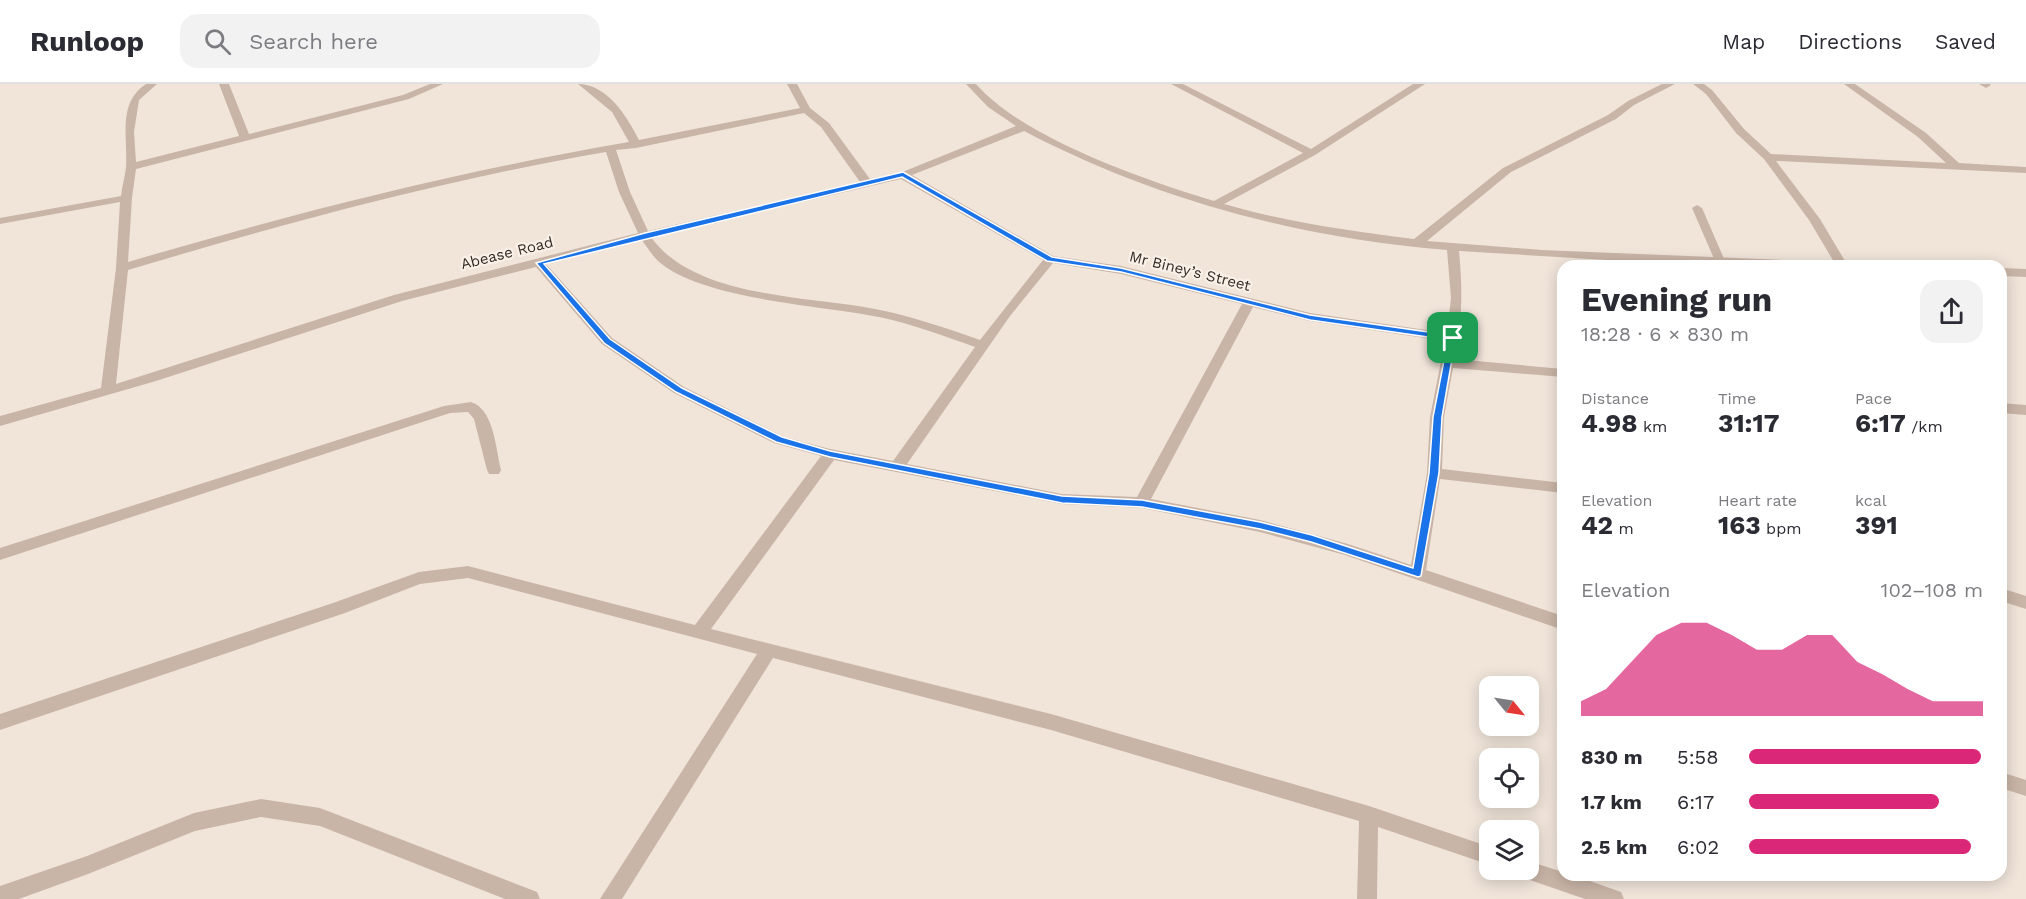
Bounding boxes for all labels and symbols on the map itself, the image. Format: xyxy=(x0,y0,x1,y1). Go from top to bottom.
street label: Abease Road xyxy=(459,233,555,273)
street label: Mr Biney’s Street xyxy=(1127,247,1253,295)
pin xyxy=(1427,312,1478,363)
north arrow xyxy=(1479,676,1539,736)

